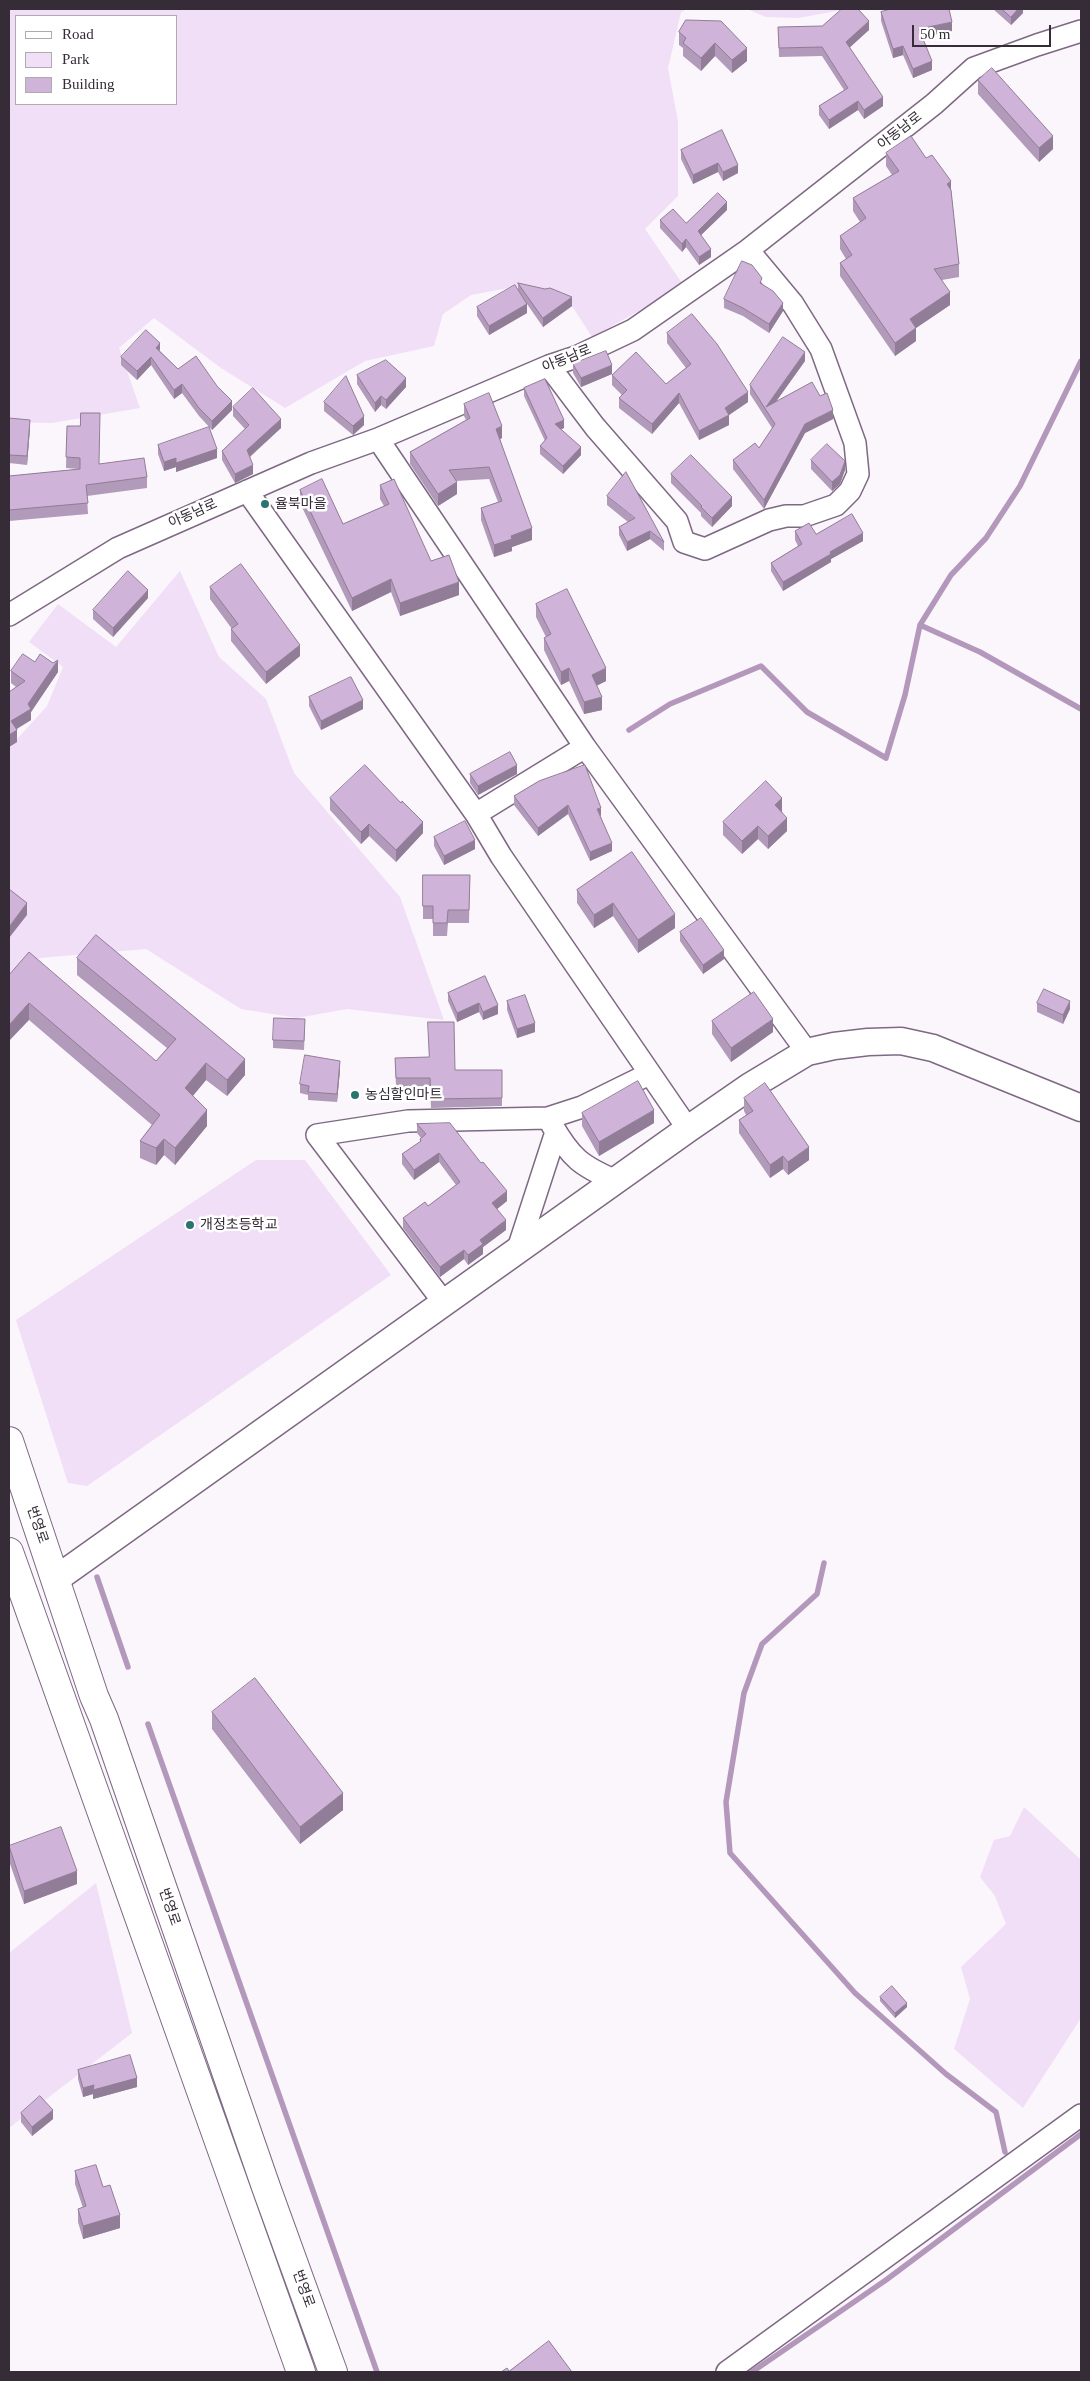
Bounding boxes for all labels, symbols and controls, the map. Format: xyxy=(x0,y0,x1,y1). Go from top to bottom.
legend xyxy=(15,15,178,105)
scale bar xyxy=(915,15,1054,47)
text: Road xyxy=(62,26,94,42)
text: 50 m xyxy=(920,26,950,42)
text: Park xyxy=(62,51,90,67)
text: Building xyxy=(62,76,115,92)
street label: 아동남로 xyxy=(875,109,925,153)
street label: 아동남로 xyxy=(540,342,594,376)
street label: 아동남로 xyxy=(166,496,220,532)
place label: 율북마을 xyxy=(275,496,327,512)
marker: 율북마을 xyxy=(259,498,271,510)
place label: 농심할인마트 xyxy=(365,1087,442,1103)
marker: 농심할인마트 xyxy=(349,1089,361,1101)
place label: 개정초등학교 xyxy=(200,1217,277,1233)
marker: 개정초등학교 xyxy=(184,1219,196,1231)
street label: 번영로 xyxy=(23,1504,51,1546)
street label: 번영로 xyxy=(155,1886,183,1928)
street label: 번영로 xyxy=(288,2268,318,2310)

